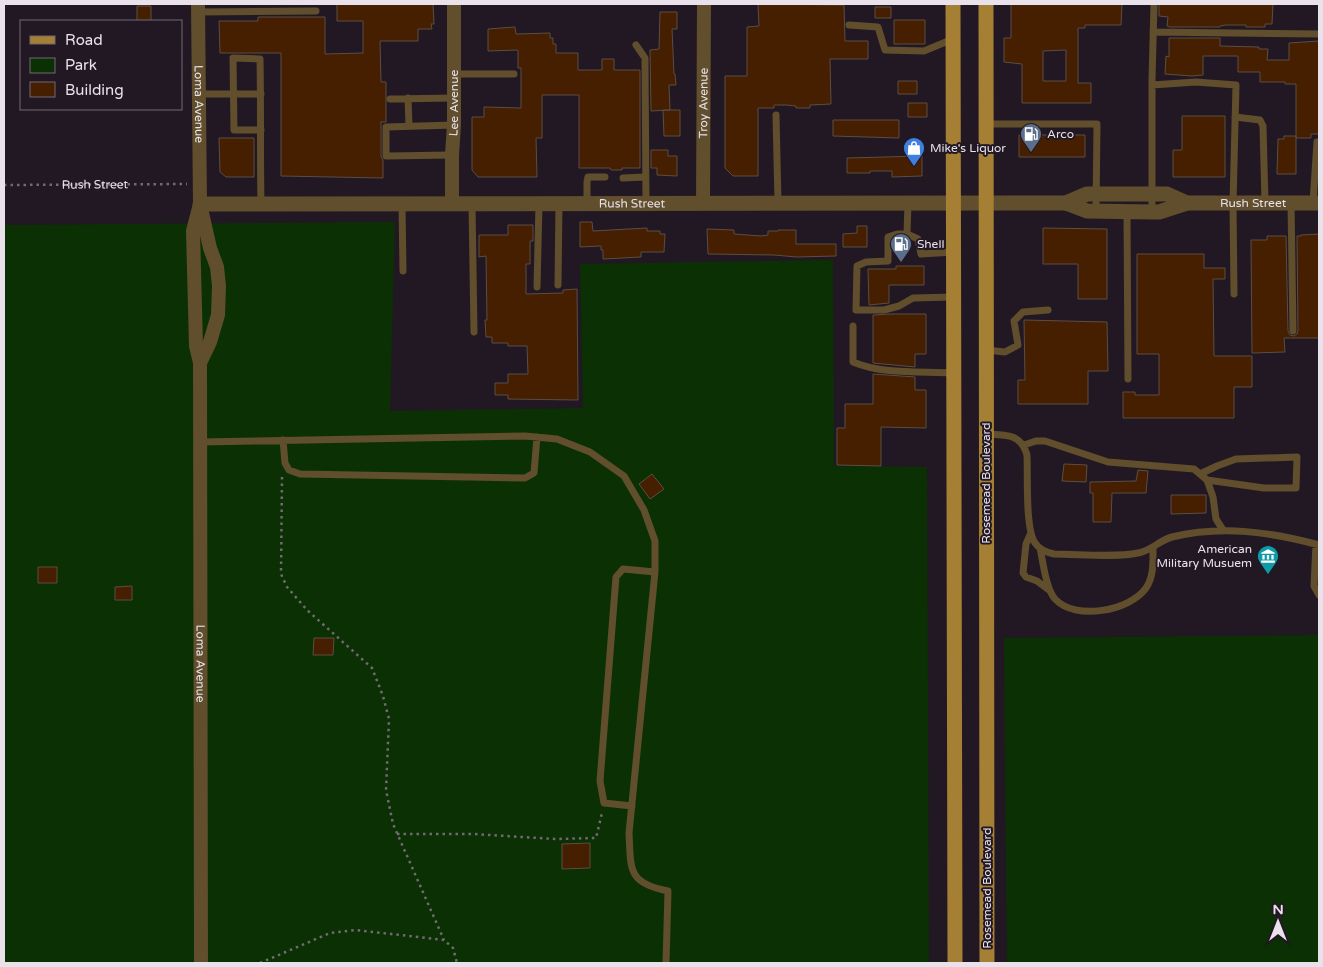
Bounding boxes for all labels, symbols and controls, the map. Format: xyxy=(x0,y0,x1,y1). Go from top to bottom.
legend xyxy=(20,20,182,110)
text: Road xyxy=(65,31,103,49)
text: Park xyxy=(65,56,97,74)
street label: Loma Avenue xyxy=(192,65,206,143)
street label: Troy Avenue xyxy=(696,67,711,138)
street label: Lee Avenue xyxy=(446,70,461,137)
text: Building xyxy=(65,81,124,99)
fuel station icon: Arco xyxy=(1019,122,1043,153)
place label: Arco xyxy=(1047,127,1074,141)
shop icon: Mike's Liquor xyxy=(902,136,926,167)
place label: Mike's Liquor xyxy=(930,141,1006,155)
street label: Rush Street xyxy=(62,177,129,192)
street label: Rush Street xyxy=(599,196,666,211)
street label: Rush Street xyxy=(1220,196,1287,210)
fuel station icon: Shell xyxy=(889,232,913,263)
place label: Shell xyxy=(917,237,944,251)
street label: Rosemead Boulevard xyxy=(979,422,993,544)
place label: American Military Musuem xyxy=(1156,542,1252,570)
museum icon: American Military Musuem xyxy=(1256,544,1280,575)
street label: Loma Avenue xyxy=(193,625,208,703)
street label: Rosemead Boulevard xyxy=(980,827,994,949)
north arrow xyxy=(1253,897,1303,947)
text: N xyxy=(1272,901,1284,918)

